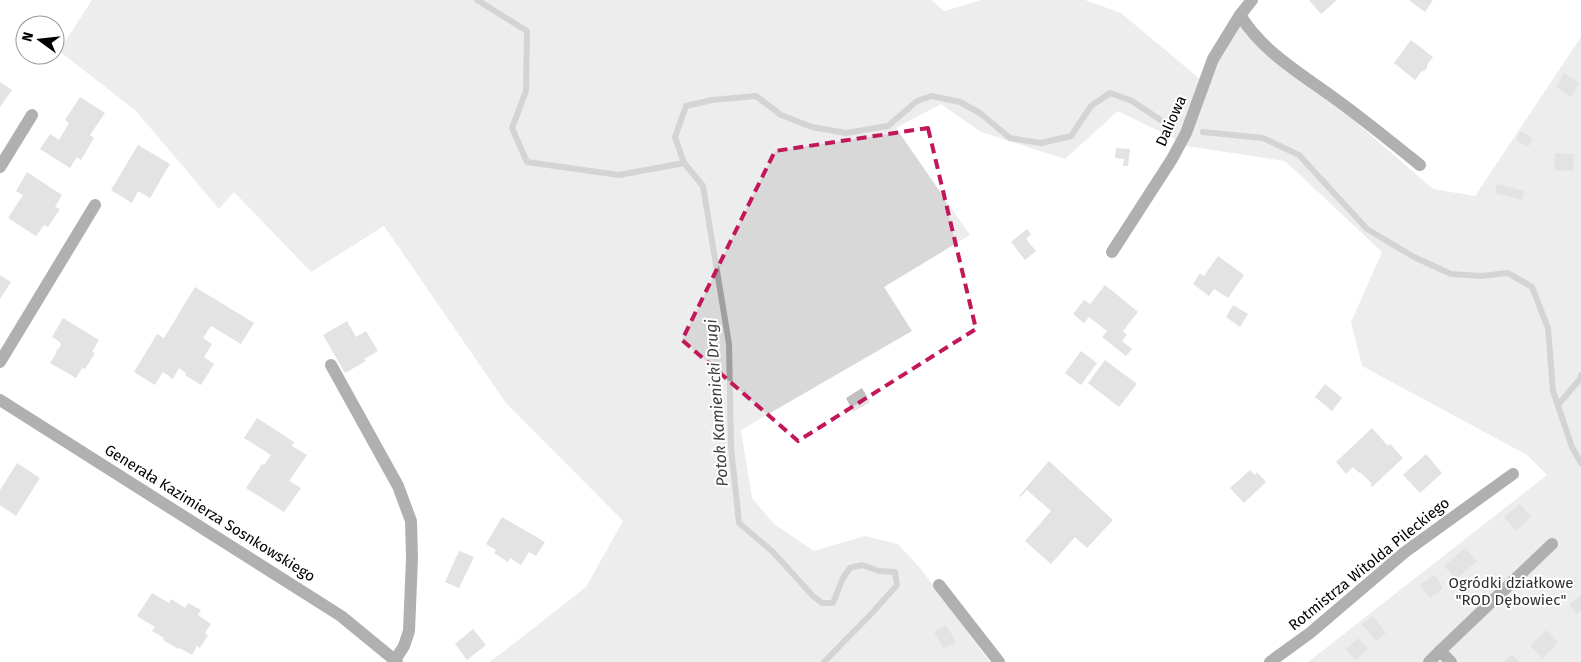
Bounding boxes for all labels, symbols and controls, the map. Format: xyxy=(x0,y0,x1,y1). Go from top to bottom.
north arrow xyxy=(15,15,65,65)
text: N xyxy=(19,30,37,43)
street label: Daliowa xyxy=(1152,93,1190,149)
water label: Potok Kamienicki Drugi xyxy=(701,318,732,487)
street label: Generała Kazimierza Sosnkowskiego xyxy=(101,441,319,585)
street label: Rotmistrza Witolda Pileckiego xyxy=(1285,494,1453,634)
park label: Ogródki działkowe "ROD Dębowiec" xyxy=(1449,574,1573,609)

